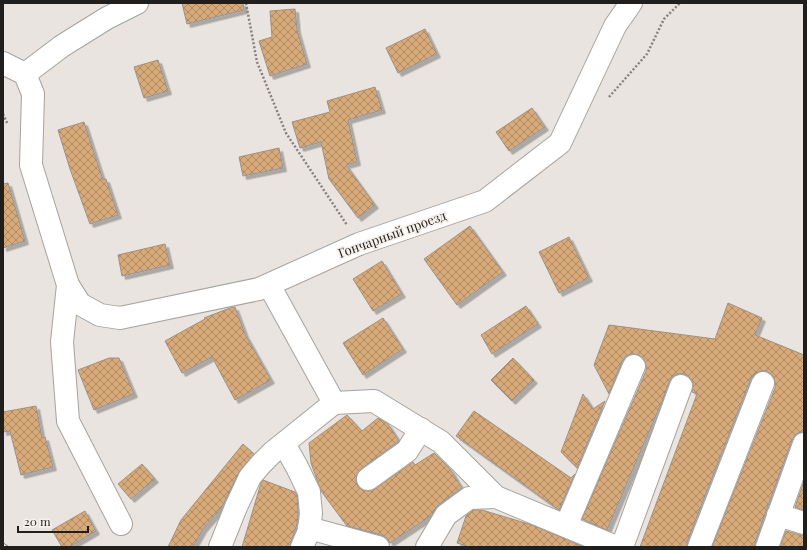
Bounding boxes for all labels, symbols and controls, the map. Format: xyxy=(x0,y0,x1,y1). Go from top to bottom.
street label: Гончарный проезд xyxy=(335,206,448,261)
scale bar xyxy=(18,508,88,534)
text: 20 m xyxy=(24,513,51,529)

